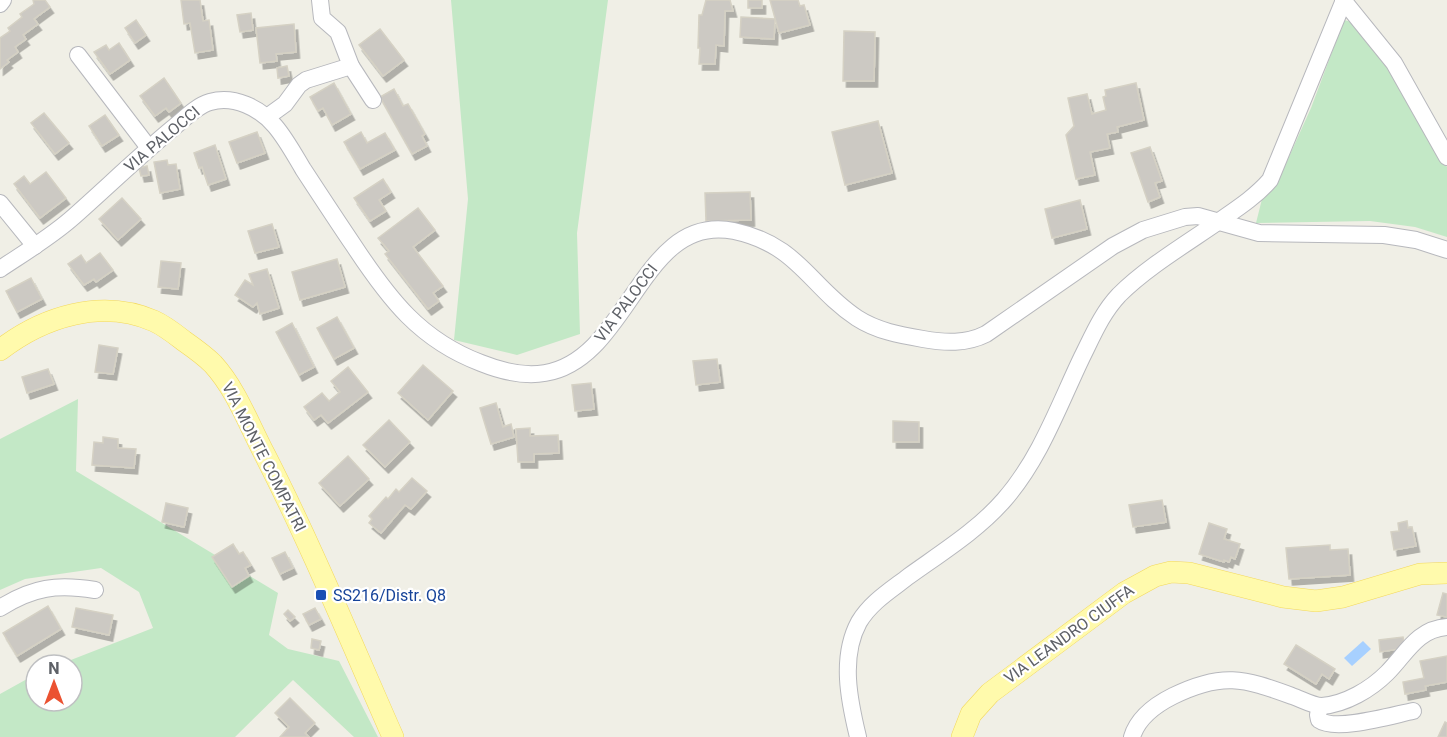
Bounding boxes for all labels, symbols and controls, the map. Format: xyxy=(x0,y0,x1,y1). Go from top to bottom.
street label: VIA PALOCCI xyxy=(120,102,204,176)
street label: VIA PALOCCI xyxy=(590,260,662,346)
street label: VIA MONTE COMPATRI xyxy=(218,379,310,535)
street label: VIA LEANDRO CIUFFA xyxy=(1000,580,1138,688)
place label: SS216/Distr. Q8 xyxy=(333,586,446,605)
marker: SS216/Distr. Q8 xyxy=(314,588,328,602)
north arrow xyxy=(24,653,84,713)
text: N xyxy=(48,659,60,678)

